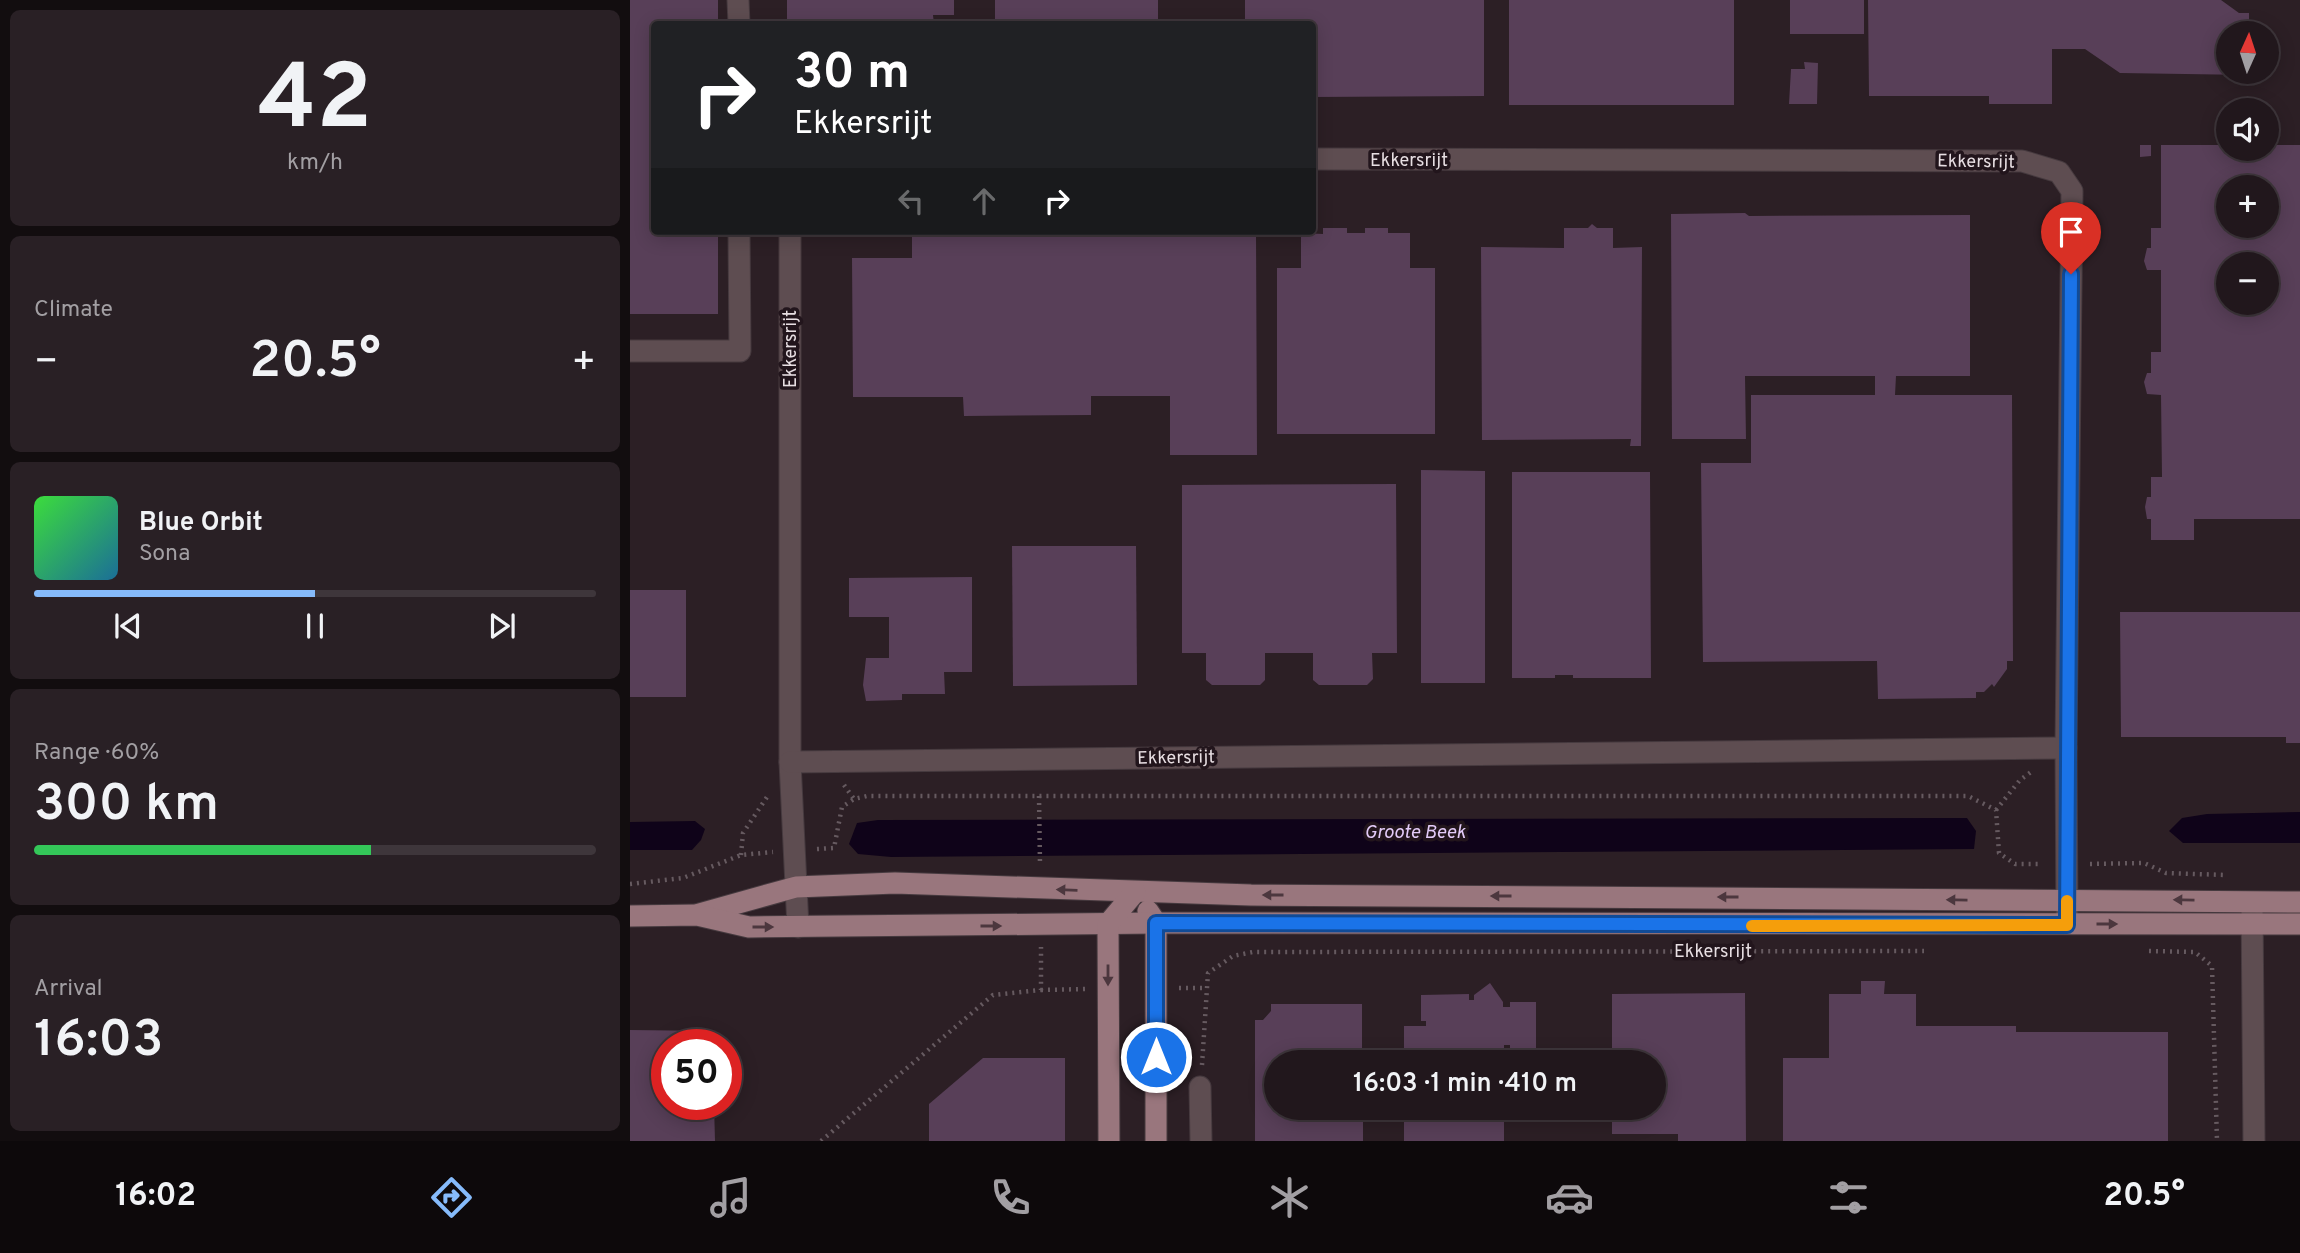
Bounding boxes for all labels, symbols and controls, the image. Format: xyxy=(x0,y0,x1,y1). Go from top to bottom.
north arrow xyxy=(2216,21,2278,84)
map controls xyxy=(2216,21,2279,315)
text: 30 m xyxy=(794,44,910,106)
text: 42 xyxy=(258,46,372,161)
icon: right xyxy=(679,49,770,140)
button: sound xyxy=(2216,98,2279,161)
text: Ekkersrijt xyxy=(794,105,932,145)
text: km/h xyxy=(287,149,343,178)
street label: Ekkersrijt xyxy=(1370,150,1448,173)
street label: Ekkersrijt xyxy=(1937,150,2015,175)
button: + xyxy=(2216,175,2279,238)
icon: left xyxy=(892,182,930,220)
icon: ahead xyxy=(965,182,1003,220)
icon: right xyxy=(1038,182,1076,220)
pin xyxy=(2041,202,2101,274)
icon: arrive xyxy=(2052,213,2090,251)
button: − xyxy=(2216,252,2279,315)
text: Climate xyxy=(34,296,113,325)
street label: Ekkersrijt xyxy=(780,310,803,388)
text: 20.5° xyxy=(249,330,381,396)
text: − xyxy=(34,339,59,388)
text: + xyxy=(571,339,596,388)
text: Blue Orbit xyxy=(139,507,263,540)
text: Sona xyxy=(139,540,190,569)
icon: previous xyxy=(109,607,147,645)
icon: pause xyxy=(296,607,334,645)
icon: next xyxy=(483,607,521,645)
text: Range · 60% xyxy=(34,739,159,768)
street label: Ekkersrijt xyxy=(1137,746,1215,771)
text: 300 km xyxy=(34,773,219,839)
water label: Groote Beek xyxy=(1364,821,1466,845)
one-way arrow xyxy=(1056,884,1078,895)
one-way arrow xyxy=(1262,889,1284,901)
one-way arrow xyxy=(1490,890,1512,902)
one-way arrow xyxy=(1717,891,1739,903)
one-way arrow xyxy=(1945,894,1967,906)
one-way arrow xyxy=(2173,894,2195,906)
one-way arrow xyxy=(2096,919,2118,930)
one-way arrow xyxy=(980,920,1002,932)
one-way arrow xyxy=(753,921,775,933)
street label: Ekkersrijt xyxy=(1674,941,1752,964)
one-way arrow xyxy=(1102,964,1114,986)
text: Arrival xyxy=(34,975,103,1004)
text: 16:03 xyxy=(34,1009,163,1075)
position arrow xyxy=(1119,1020,1193,1094)
speed limit sign: 50 xyxy=(651,1029,742,1120)
text: 16:03 · 1 min · 410 m xyxy=(1353,1068,1577,1101)
icon: directions xyxy=(427,1173,476,1222)
icon: music xyxy=(706,1173,755,1222)
icon: phone xyxy=(986,1173,1035,1222)
icon: climate xyxy=(1265,1173,1314,1222)
icon: car xyxy=(1545,1173,1594,1222)
icon: filters xyxy=(1824,1173,1873,1222)
text: 16:02 xyxy=(115,1177,196,1217)
text: 20.5° xyxy=(2103,1177,2185,1217)

